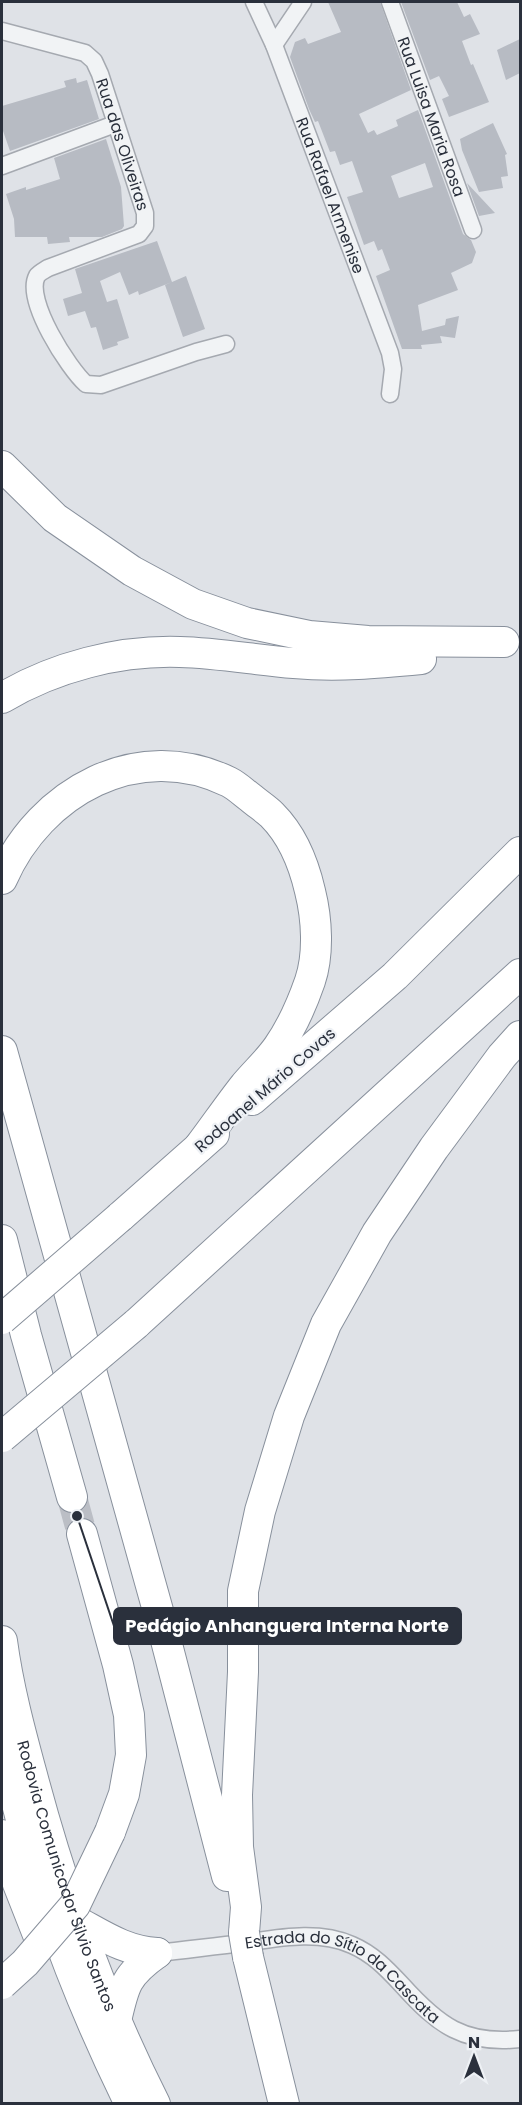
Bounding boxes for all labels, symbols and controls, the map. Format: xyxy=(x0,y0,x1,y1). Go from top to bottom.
street label: Rua Luisa Maria Rosa xyxy=(392,34,471,200)
street label: Rua das Oliveiras xyxy=(91,75,155,213)
street label: Rua Rafael Armenise xyxy=(291,114,371,277)
street label: Rodoanel Mário Covas xyxy=(190,1022,340,1158)
callout: Pedágio Anhanguera Interna Norte xyxy=(114,1608,461,1644)
text: Pedágio Anhanguera Interna Norte xyxy=(125,1613,449,1638)
street label: Rodovia Comunicador Silvio Santos xyxy=(12,1738,122,2015)
street label: Estrada do Sítio da Cascata xyxy=(243,1925,445,2029)
north arrow xyxy=(444,2027,504,2087)
text: N xyxy=(468,2031,480,2054)

